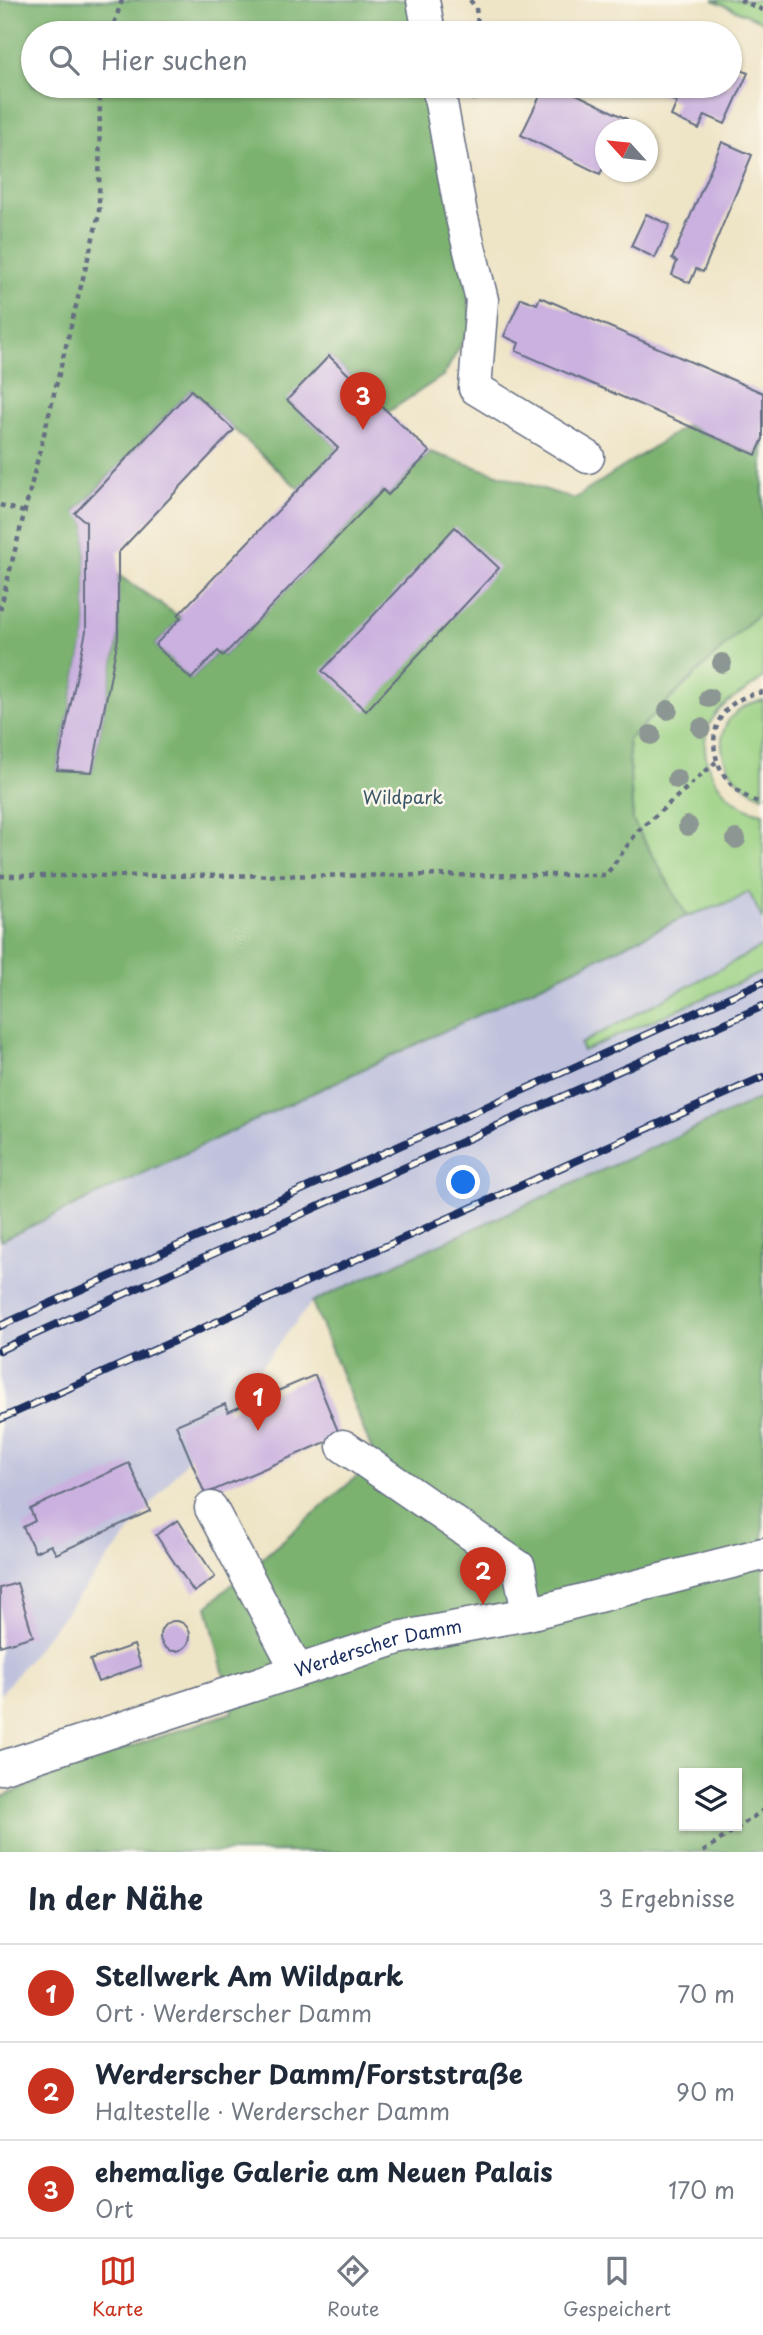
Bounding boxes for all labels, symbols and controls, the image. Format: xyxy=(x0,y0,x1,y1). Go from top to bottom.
search box xyxy=(21,21,742,98)
text: Hier suchen xyxy=(101,40,248,79)
icon: search xyxy=(45,41,83,79)
north arrow xyxy=(595,119,658,182)
pin: 3 xyxy=(340,372,386,430)
park label: Wildpark xyxy=(363,783,443,810)
your location xyxy=(446,1165,480,1199)
pin: 1 xyxy=(235,1373,281,1431)
pin: 2 xyxy=(460,1547,506,1605)
street label: Werderscher Damm xyxy=(291,1612,464,1683)
map controls xyxy=(679,1768,742,1831)
button: layers xyxy=(679,1768,742,1831)
text: In der Nähe xyxy=(28,1875,203,1920)
text: 3 Ergebnisse xyxy=(598,1880,735,1915)
text: Stellwerk Am Wildpark xyxy=(95,1956,403,1995)
text: 1 xyxy=(46,1976,57,2011)
text: 70 m xyxy=(677,1976,735,2011)
text: Ort · Werderscher Damm xyxy=(95,1995,372,2030)
text: Werderscher Damm/Forststraße xyxy=(95,2054,523,2093)
text: 2 xyxy=(43,2074,59,2109)
text: 90 m xyxy=(676,2074,735,2109)
text: Haltestelle · Werderscher Damm xyxy=(95,2093,450,2128)
text: ehemalige Galerie am Neuen Palais xyxy=(95,2152,553,2191)
text: 3 xyxy=(43,2172,59,2207)
text: 170 m xyxy=(668,2172,735,2207)
text: Ort xyxy=(95,2191,133,2226)
tab: Karte xyxy=(92,2252,143,2322)
tab: Route xyxy=(327,2252,379,2322)
tab: Gespeichert xyxy=(563,2252,671,2322)

